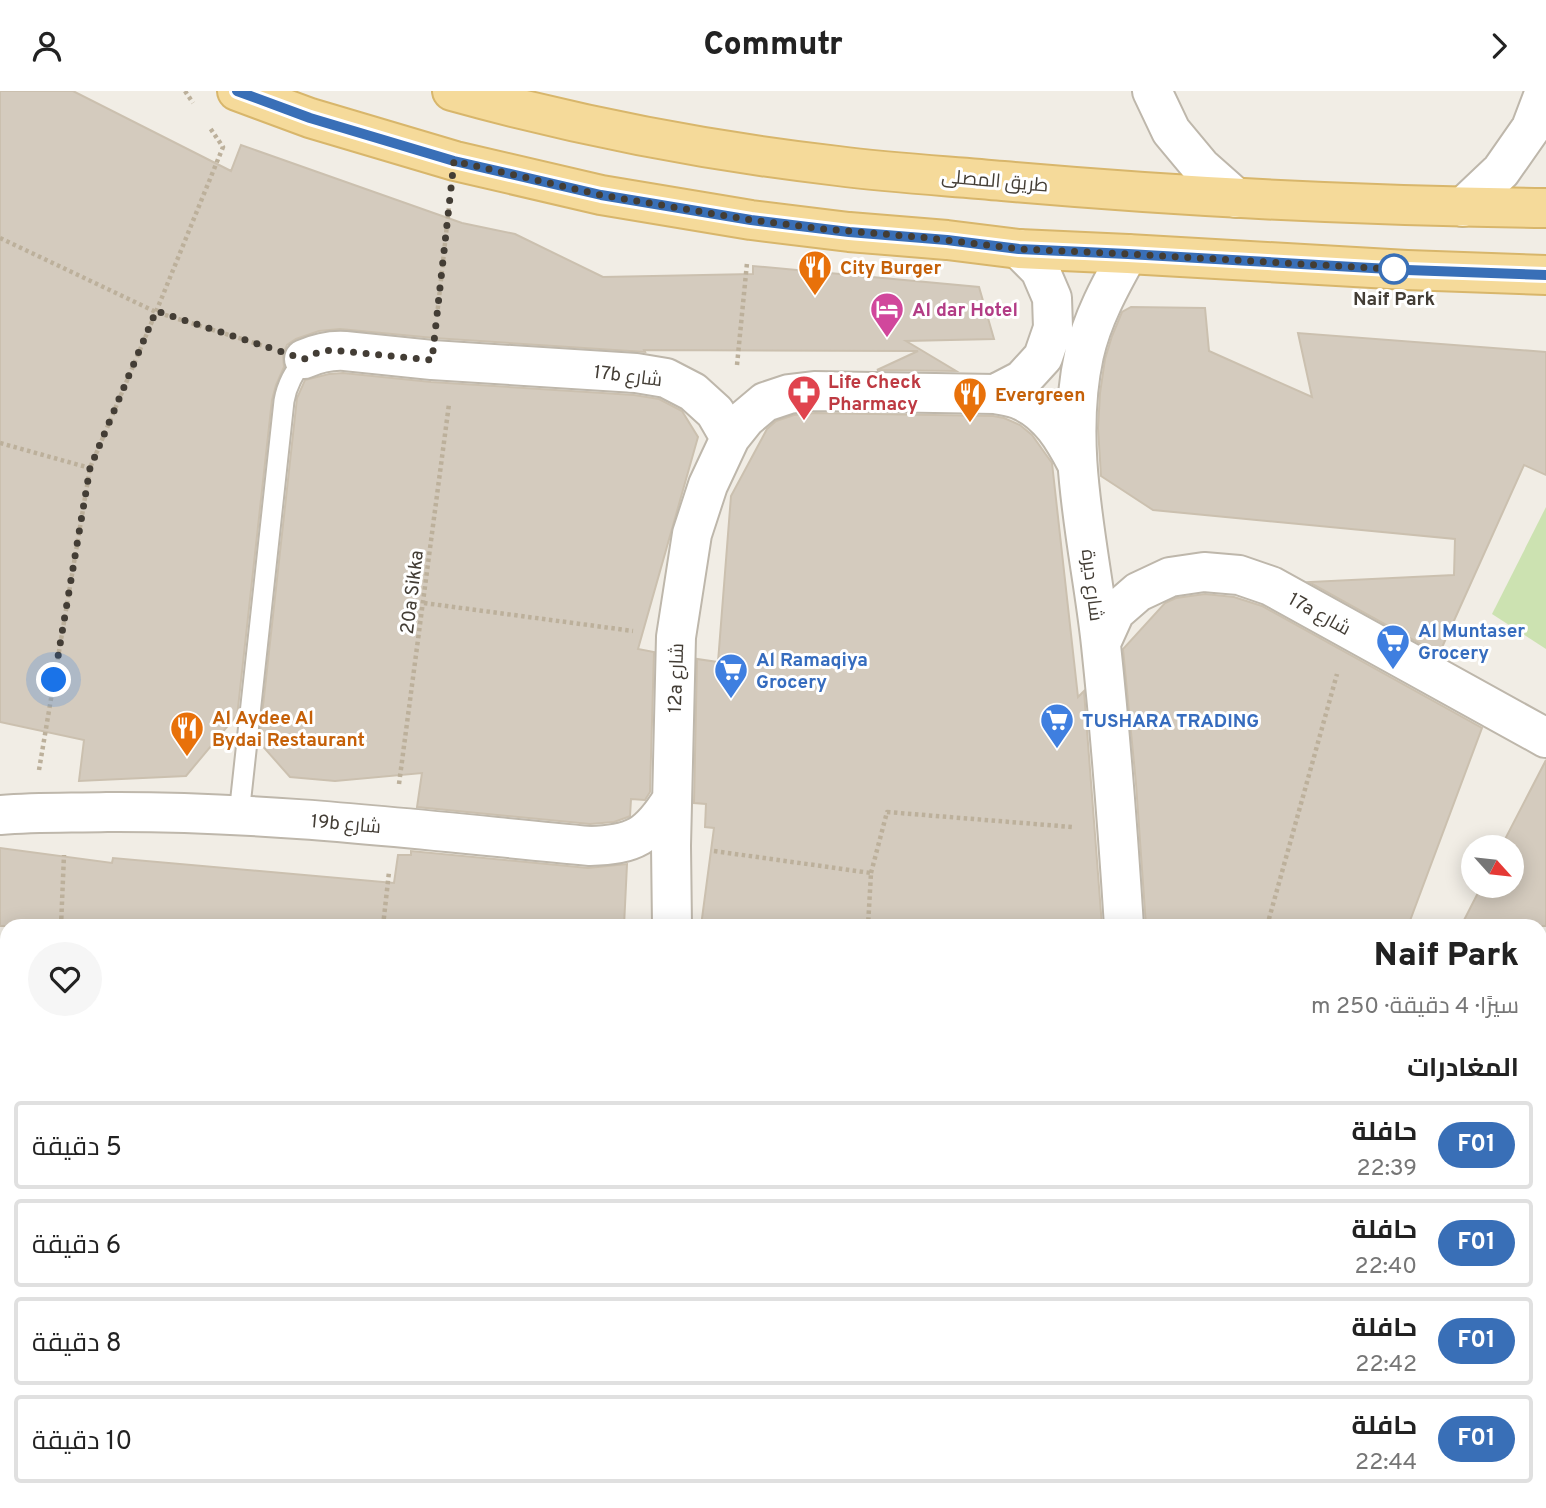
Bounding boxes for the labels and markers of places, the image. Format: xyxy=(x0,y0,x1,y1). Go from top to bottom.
restaurant icon: City Burger xyxy=(796,248,834,297)
marker: Naif Park xyxy=(1379,254,1409,284)
place label: City Burger xyxy=(840,257,941,281)
place label: Naif Park xyxy=(1353,288,1435,312)
hotel icon: Al dar Hotel xyxy=(868,290,906,339)
place label: Al dar Hotel xyxy=(912,299,1018,323)
place label: Life Check Pharmacy xyxy=(828,371,922,417)
pharmacy icon: Life Check Pharmacy xyxy=(785,373,823,422)
restaurant icon: Evergreen xyxy=(951,375,989,424)
place label: Evergreen xyxy=(995,384,1086,408)
place label: Al Muntaser Grocery xyxy=(1418,620,1525,666)
supermarket icon: Al Muntaser Grocery xyxy=(1374,622,1412,671)
place label: Al Ramaqiya Grocery xyxy=(756,649,868,695)
supermarket icon: Al Ramaqiya Grocery xyxy=(712,651,750,700)
supermarket icon: TUSHARA TRADING xyxy=(1038,701,1076,750)
place label: Al Aydee Al Bydai Restaurant xyxy=(212,707,365,753)
restaurant icon: Al Aydee Al Bydai Restaurant xyxy=(168,709,206,758)
place label: TUSHARA TRADING xyxy=(1082,710,1259,734)

